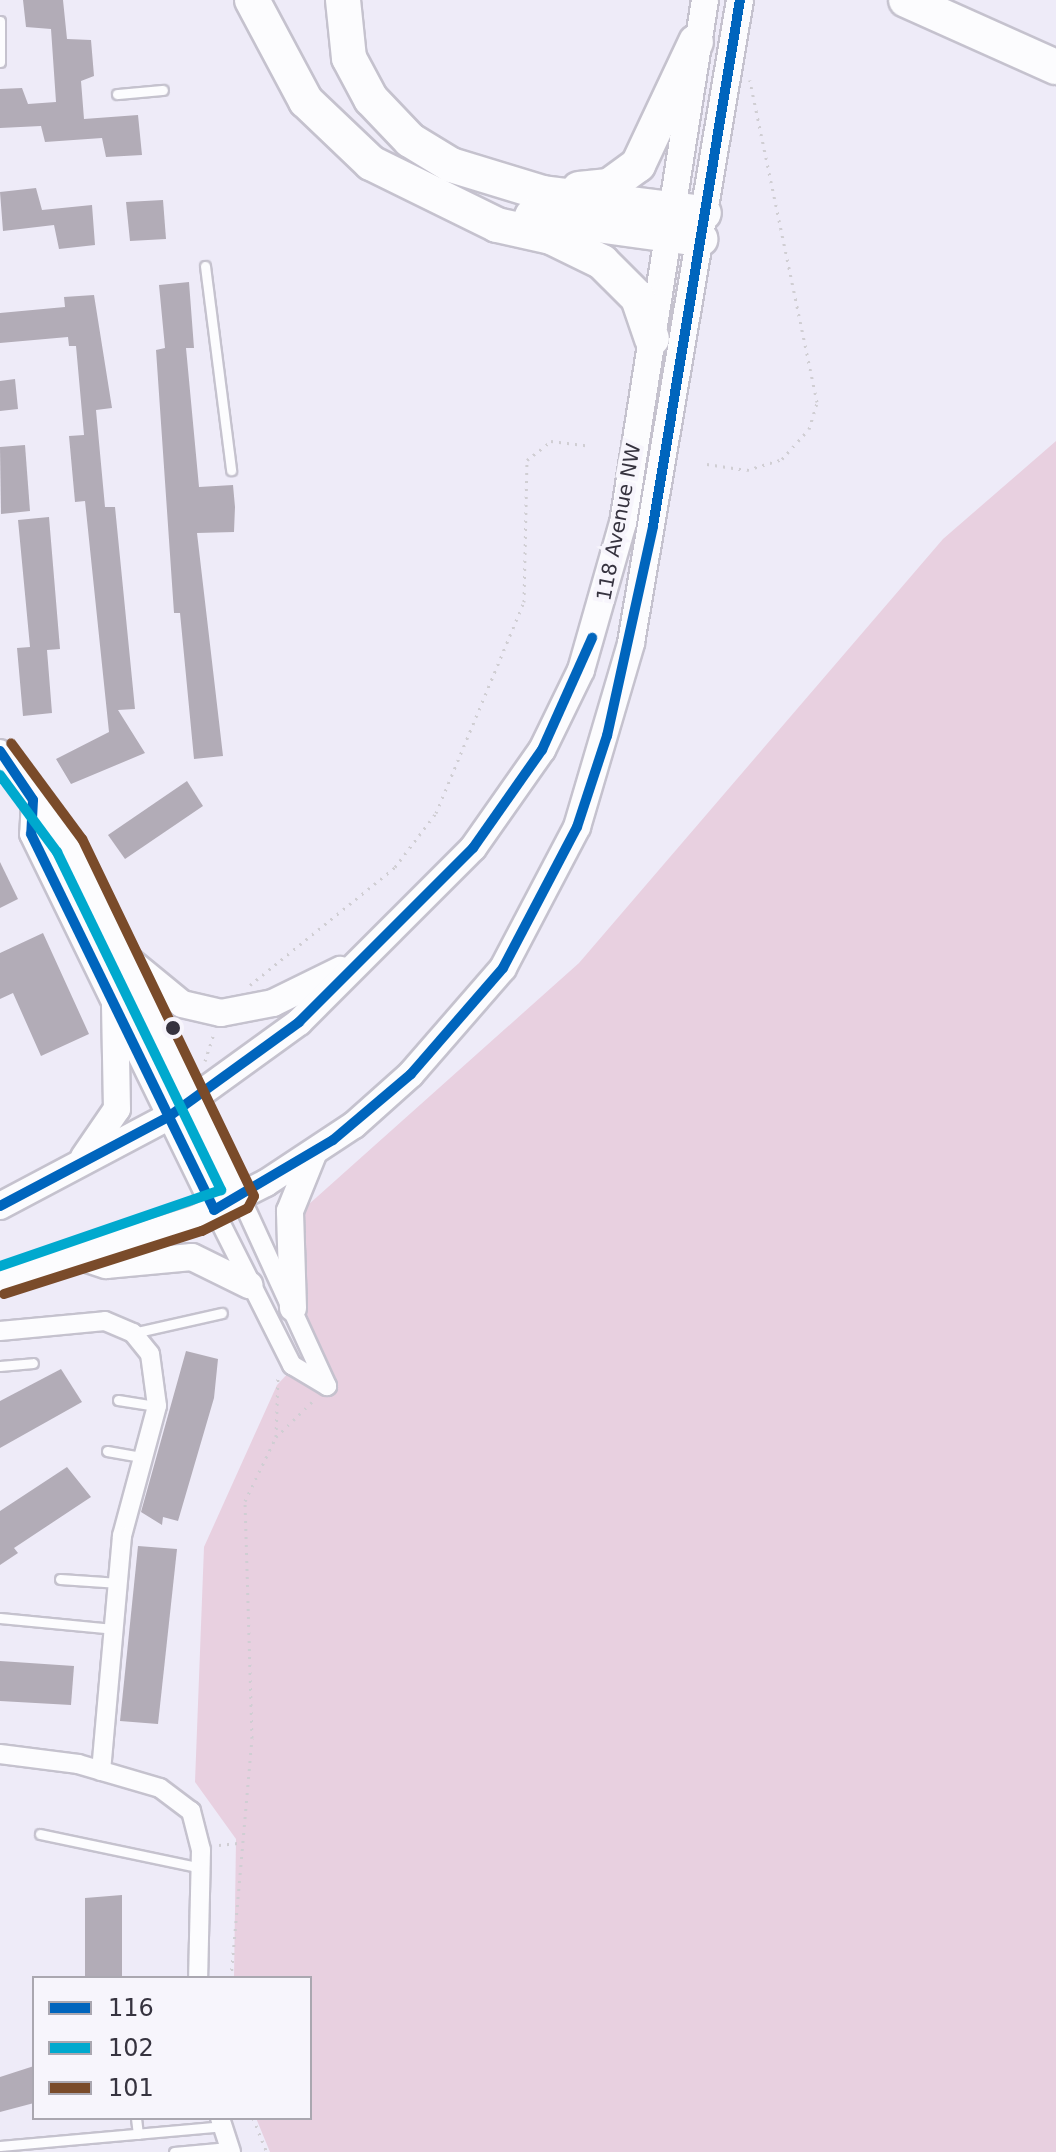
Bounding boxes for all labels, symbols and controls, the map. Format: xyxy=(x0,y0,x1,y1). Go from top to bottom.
street label: 118 Avenue NW xyxy=(592,441,646,603)
unlabelled marker xyxy=(165,1020,181,1036)
legend xyxy=(32,1976,312,2120)
text: 116 xyxy=(108,1994,154,2022)
text: 102 xyxy=(108,2034,154,2062)
text: 101 xyxy=(108,2074,154,2102)

